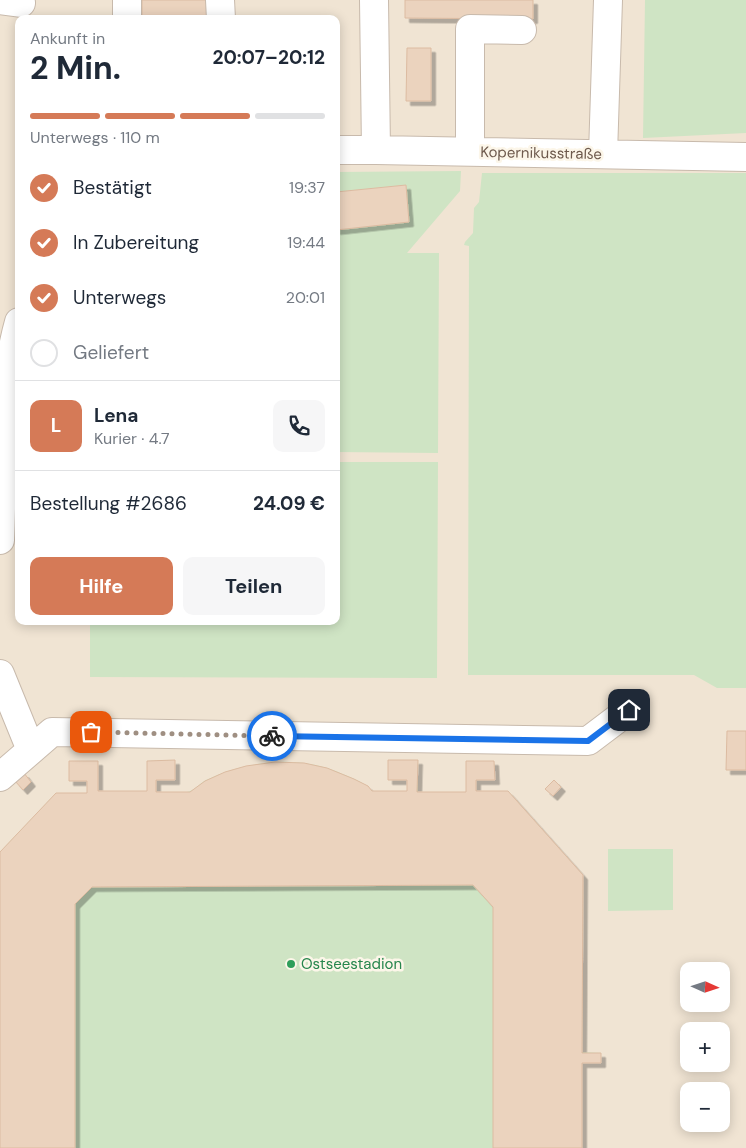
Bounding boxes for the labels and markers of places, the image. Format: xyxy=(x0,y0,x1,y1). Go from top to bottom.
pin xyxy=(608,689,650,731)
pin xyxy=(70,711,112,753)
place label: Ostseestadion xyxy=(301,954,402,974)
marker: Ostseestadion xyxy=(285,958,297,970)

